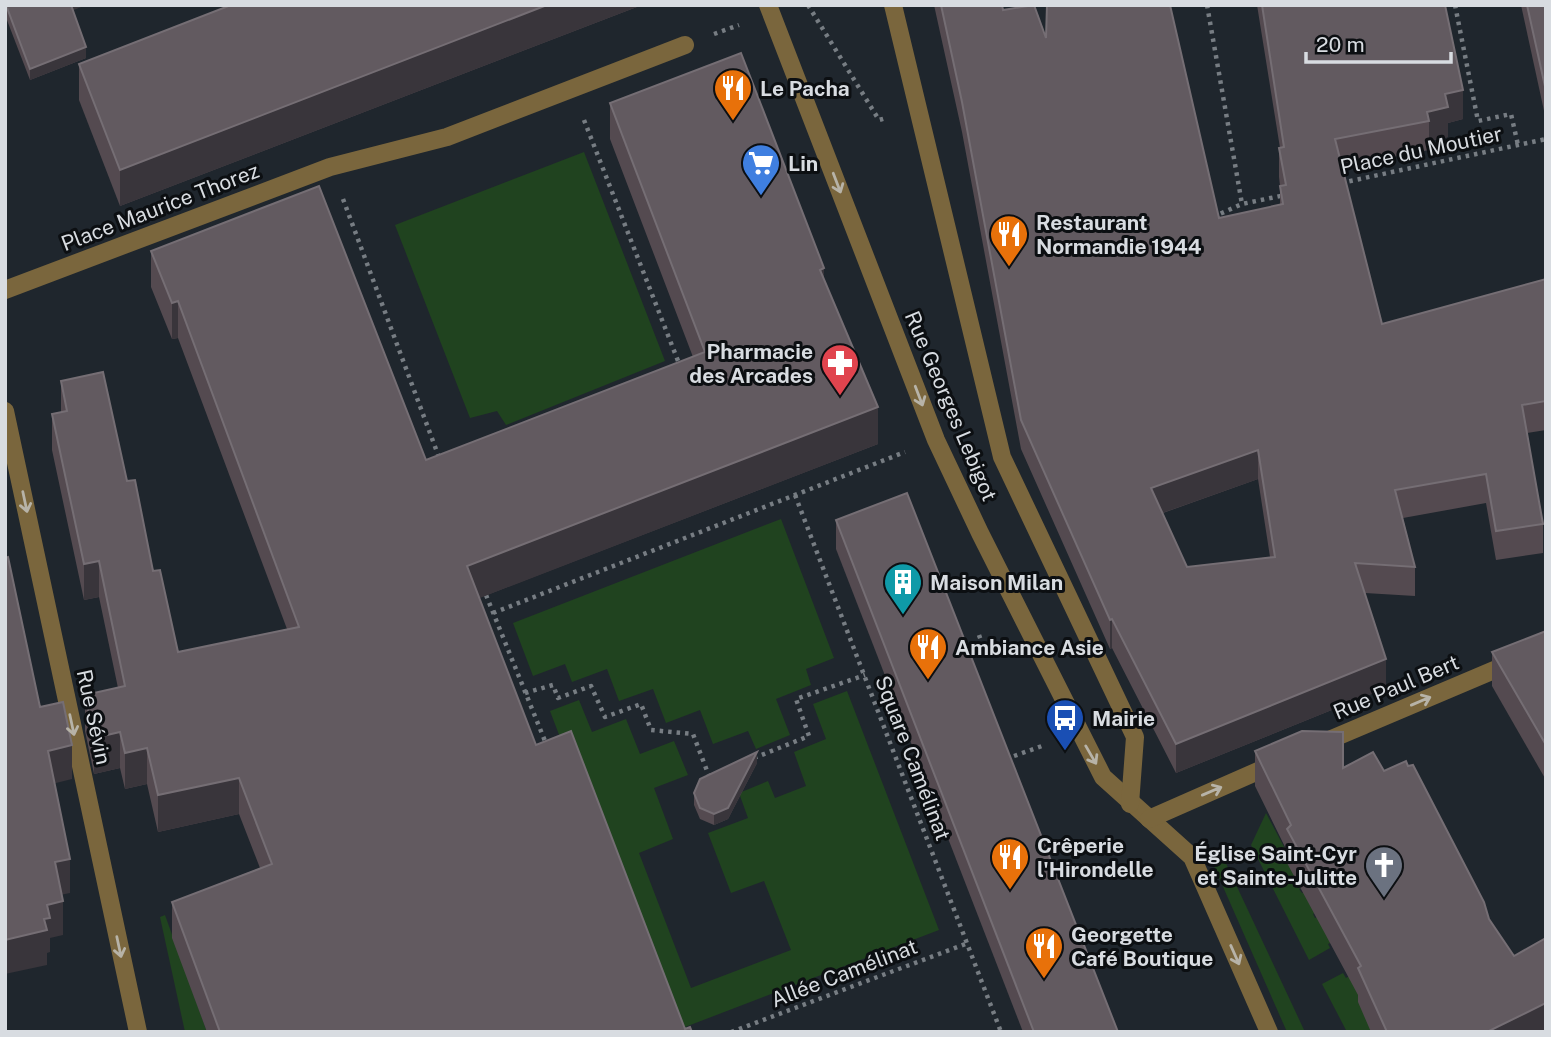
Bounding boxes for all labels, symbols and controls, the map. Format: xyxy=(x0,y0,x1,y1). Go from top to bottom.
scale bar xyxy=(1306,21,1451,65)
text: 20 m xyxy=(1316,32,1365,57)
restaurant icon: Le Pacha xyxy=(712,67,754,122)
place label: Le Pacha xyxy=(760,76,850,101)
street label: Place du Moutier xyxy=(1338,121,1504,179)
supermarket icon: Lin xyxy=(740,142,782,197)
place label: Lin xyxy=(788,151,818,176)
street label: Place Maurice Thorez xyxy=(58,158,262,256)
one-way arrow xyxy=(832,172,844,194)
place label: Restaurant Normandie 1944 xyxy=(1036,210,1202,259)
restaurant icon: Restaurant Normandie 1944 xyxy=(988,213,1030,268)
street label: Rue Georges Lebigot xyxy=(900,307,1002,505)
place label: Pharmacie des Arcades xyxy=(689,339,813,388)
pharmacy icon: Pharmacie des Arcades xyxy=(819,342,861,397)
one-way arrow xyxy=(913,384,926,406)
one-way arrow xyxy=(18,490,32,513)
building icon: Maison Milan xyxy=(882,561,924,616)
place label: Maison Milan xyxy=(930,570,1063,595)
restaurant icon: Ambiance Asie xyxy=(907,626,949,681)
place label: Ambiance Asie xyxy=(955,635,1104,660)
street label: Rue Paul Bert xyxy=(1330,649,1462,725)
street label: Rue Sévin xyxy=(72,667,116,767)
street label: Square Camélinat xyxy=(870,672,956,844)
one-way arrow xyxy=(1409,694,1431,707)
bus stop icon: Mairie xyxy=(1044,697,1086,752)
place label: Mairie xyxy=(1092,706,1155,731)
one-way arrow xyxy=(65,713,79,736)
one-way arrow xyxy=(1084,745,1098,765)
one-way arrow xyxy=(1200,784,1222,797)
place label: Crêperie l'Hirondelle xyxy=(1037,833,1154,882)
restaurant icon: Crêperie l'Hirondelle xyxy=(989,836,1031,891)
place label: Église Saint-Cyr et Sainte-Julitte xyxy=(1194,841,1357,890)
church icon: Église Saint-Cyr et Sainte-Julitte xyxy=(1363,844,1405,899)
place label: Georgette Café Boutique xyxy=(1071,922,1213,971)
restaurant icon: Georgette Café Boutique xyxy=(1023,925,1065,980)
street label: Allée Camélinat xyxy=(767,934,921,1012)
one-way arrow xyxy=(113,935,127,958)
one-way arrow xyxy=(1229,944,1242,965)

